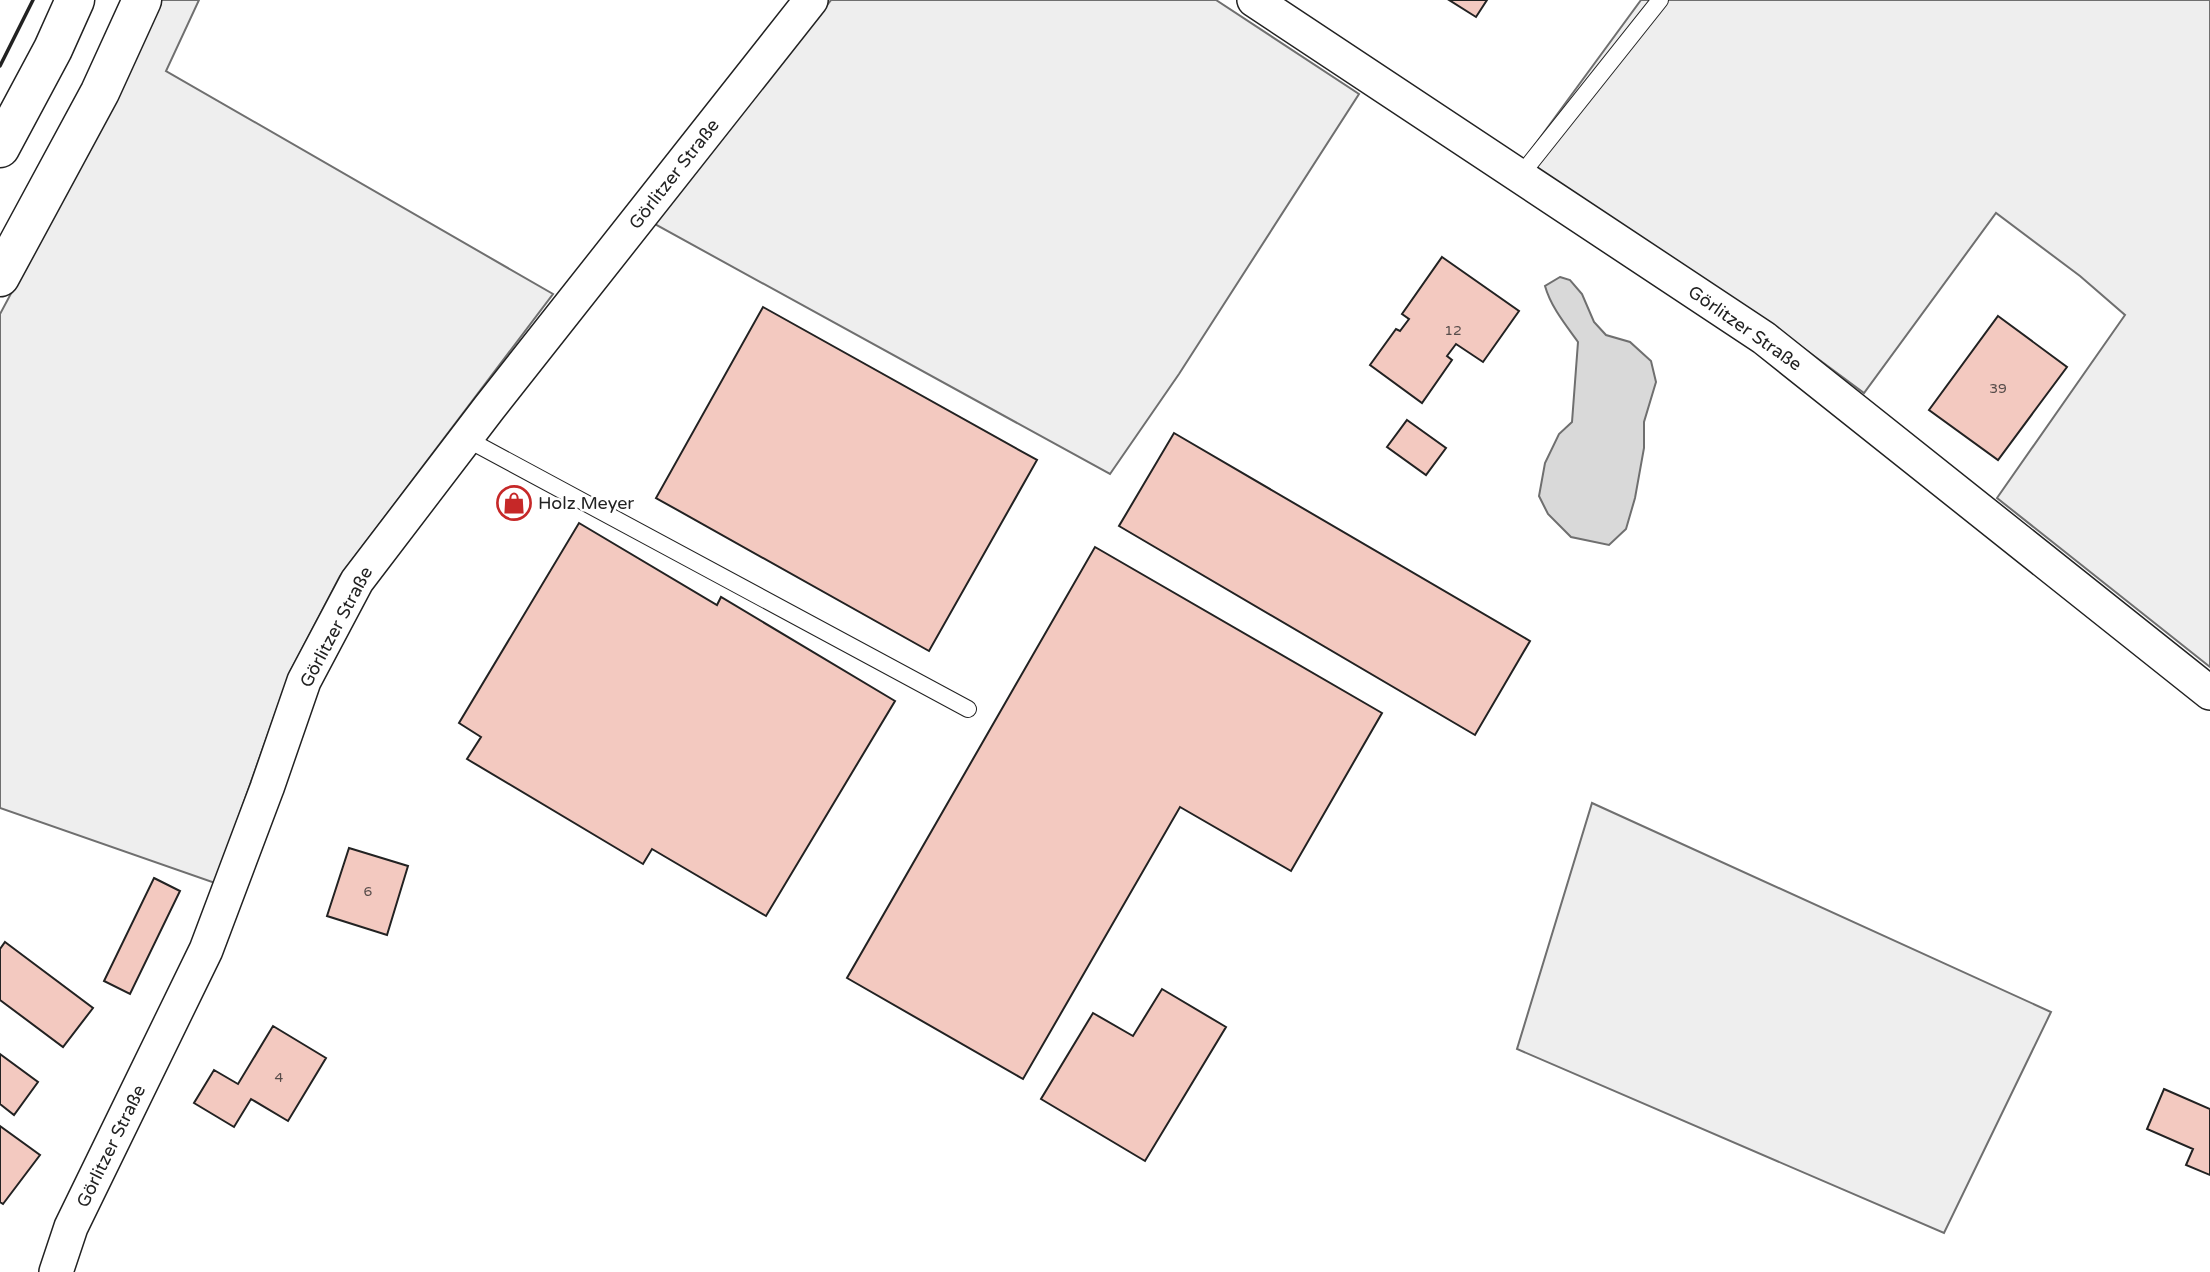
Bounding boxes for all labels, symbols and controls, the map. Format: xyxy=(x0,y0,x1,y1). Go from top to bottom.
street label: Görlitzer Straße xyxy=(624,115,724,233)
street label: Görlitzer Straße xyxy=(1684,281,1806,375)
house number: 12 xyxy=(1444,322,1462,339)
house number: 39 xyxy=(1989,380,2007,397)
shop icon: Holz Meyer xyxy=(495,484,533,522)
place label: Holz Meyer xyxy=(538,492,634,514)
street label: Görlitzer Straße xyxy=(295,563,377,691)
house number: 6 xyxy=(364,883,373,900)
house number: 4 xyxy=(275,1069,284,1086)
street label: Görlitzer Straße xyxy=(72,1081,150,1211)

